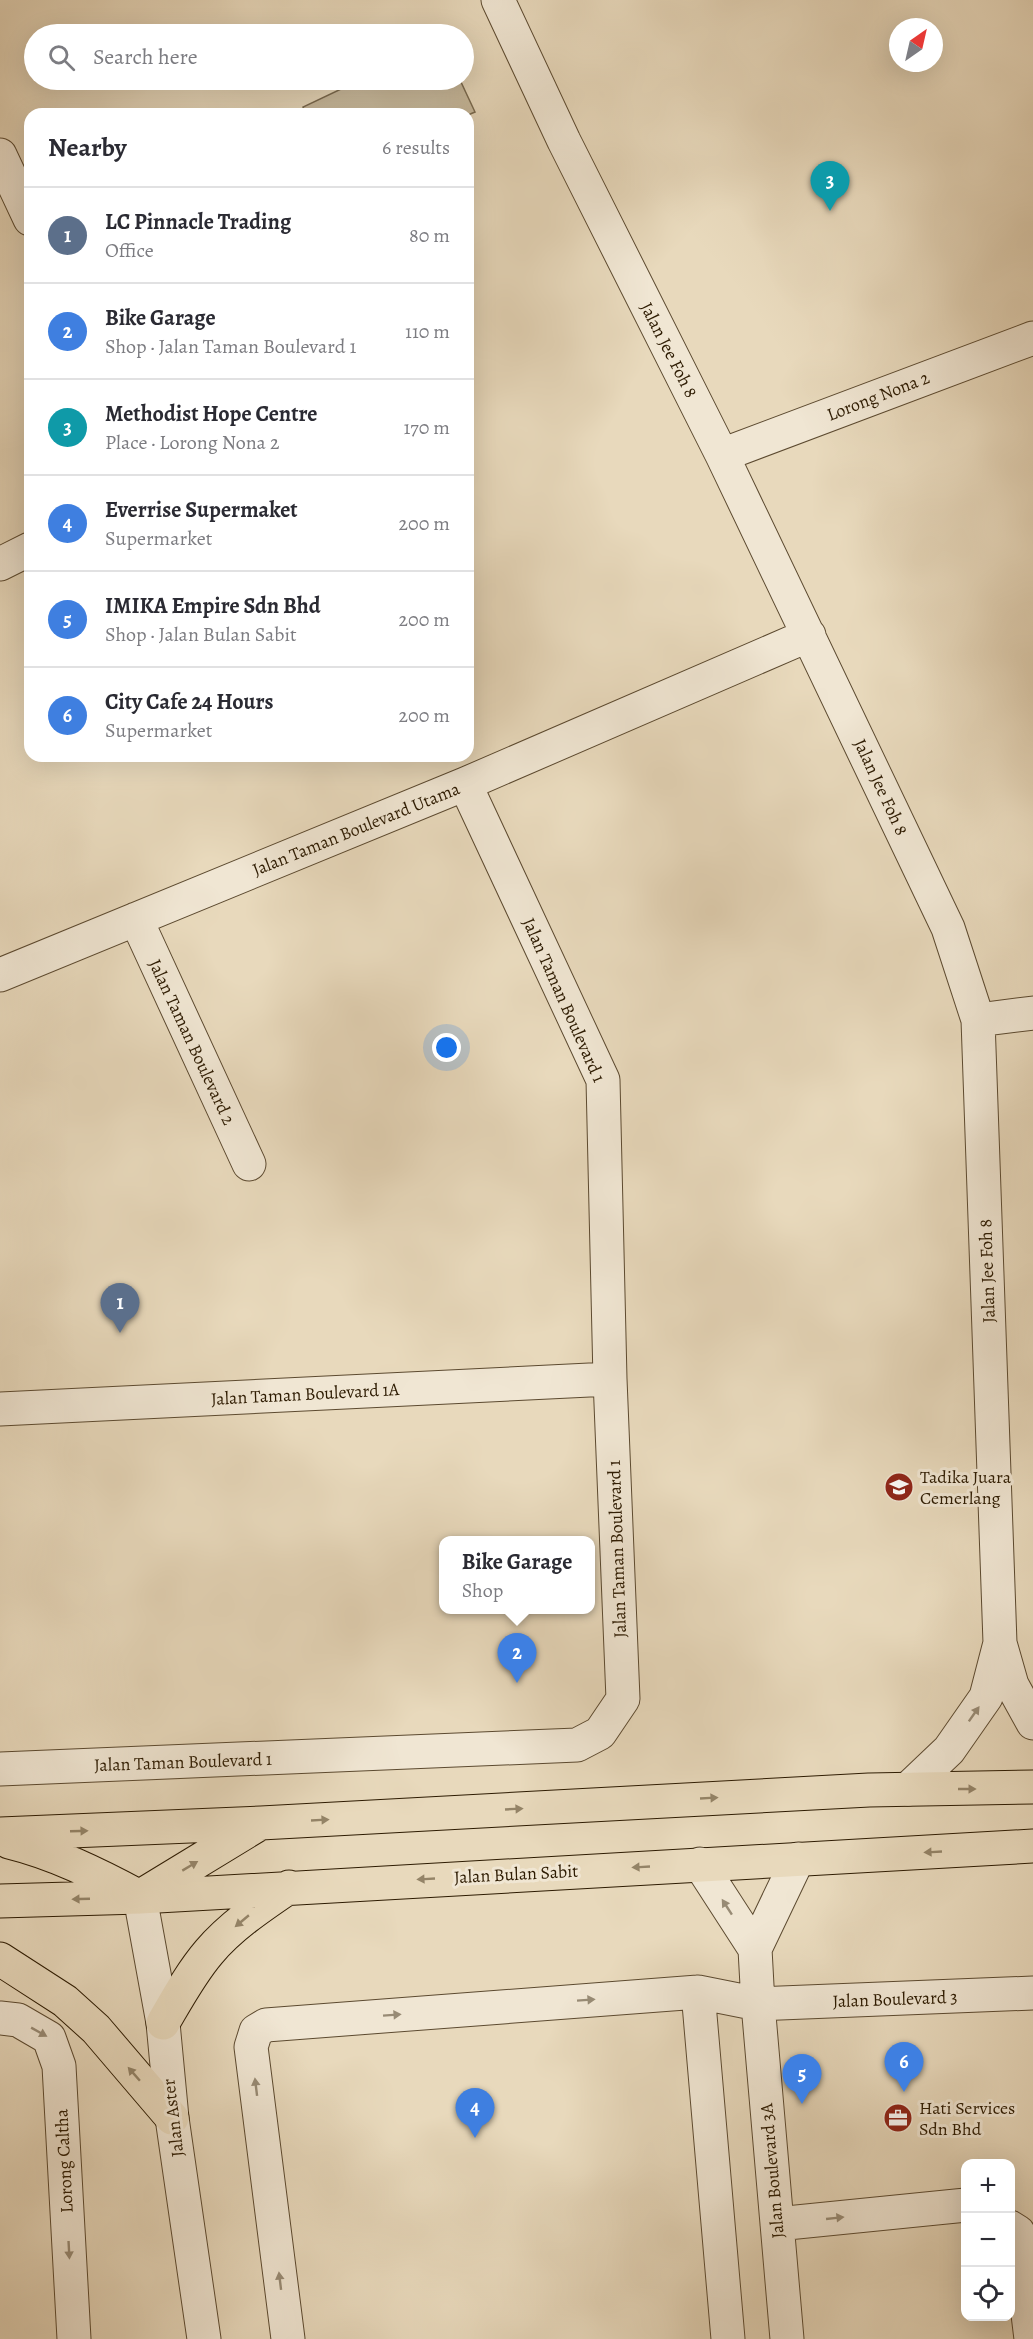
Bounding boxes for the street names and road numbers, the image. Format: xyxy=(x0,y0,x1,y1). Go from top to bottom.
street label: Jalan Jee Foh 8 xyxy=(635,298,703,402)
street label: Lorong Nona 2 xyxy=(823,365,933,427)
street label: Jalan Jee Foh 8 xyxy=(848,735,914,839)
street label: Jalan Taman Boulevard Utama xyxy=(249,776,464,882)
street label: Jalan Taman Boulevard 1 xyxy=(517,914,611,1086)
street label: Jalan Taman Boulevard 2 xyxy=(143,955,241,1129)
street label: Jalan Jee Foh 8 xyxy=(973,1219,1001,1323)
street label: Jalan Taman Boulevard 1A xyxy=(210,1377,400,1411)
street label: Jalan Taman Boulevard 1 xyxy=(602,1460,632,1638)
street label: Jalan Taman Boulevard 1 xyxy=(94,1747,272,1777)
street label: Jalan Bulan Sabit xyxy=(453,1859,579,1889)
street label: Jalan Boulevard 3 xyxy=(832,1985,958,2013)
street label: Jalan Aster xyxy=(156,2077,190,2158)
street label: Jalan Boulevard 3A xyxy=(754,2102,790,2240)
street label: Lorong Caltha xyxy=(49,2108,79,2214)

